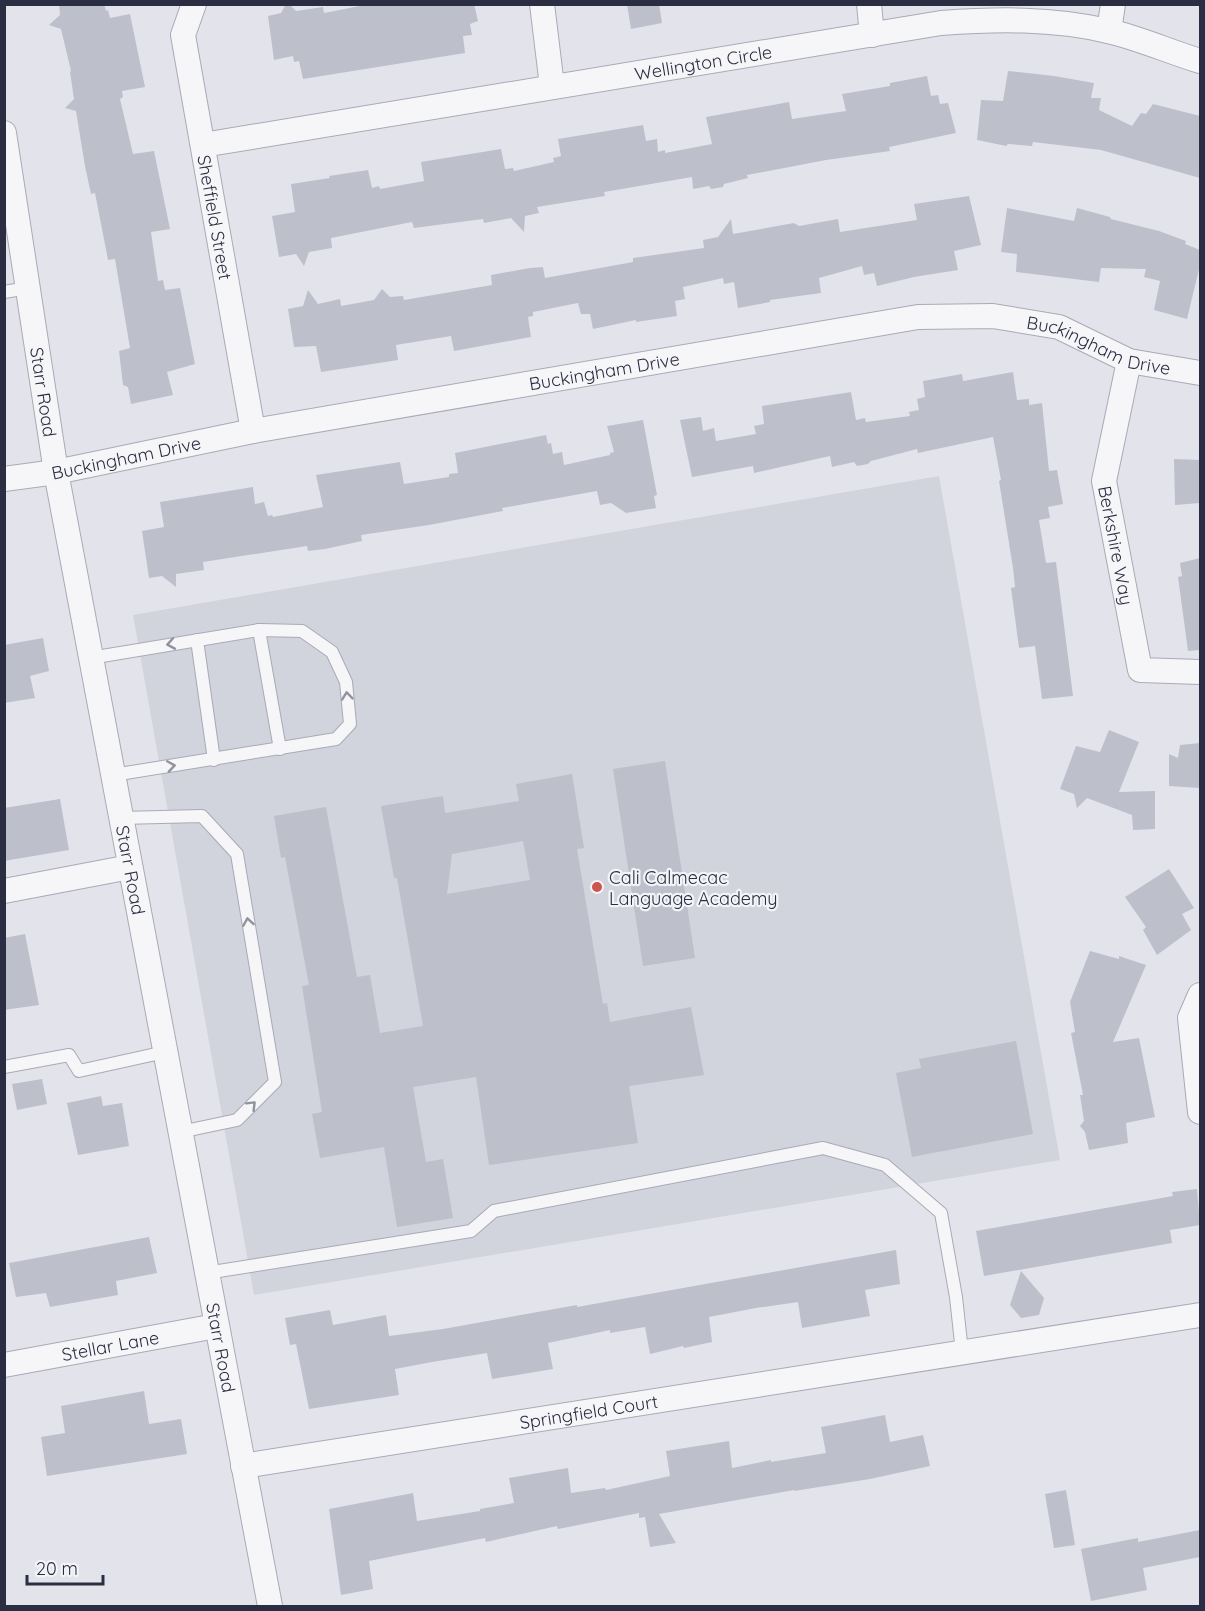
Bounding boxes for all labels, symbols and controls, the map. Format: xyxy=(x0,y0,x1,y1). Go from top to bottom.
street label: Wellington Circle xyxy=(633,40,774,85)
street label: Sheffield Street xyxy=(193,153,238,282)
street label: Buckingham Drive xyxy=(1025,310,1172,379)
street label: Starr Road xyxy=(25,345,62,439)
street label: Buckingham Drive xyxy=(527,347,681,395)
street label: Buckingham Drive xyxy=(49,431,203,484)
street label: Berkshire Way xyxy=(1094,484,1139,607)
one-way arrow xyxy=(167,637,177,650)
one-way arrow xyxy=(342,692,354,701)
one-way arrow xyxy=(166,761,175,773)
street label: Starr Road xyxy=(111,823,151,917)
place label: Cali Calmecac Language Academy xyxy=(609,866,778,910)
marker: Cali Calmecac Language Academy xyxy=(590,880,604,894)
one-way arrow xyxy=(243,917,255,926)
one-way arrow xyxy=(245,1101,255,1112)
street label: Starr Road xyxy=(202,1301,241,1394)
street label: Stellar Lane xyxy=(60,1325,161,1366)
street label: Springfield Court xyxy=(518,1389,660,1434)
scale bar xyxy=(27,1548,104,1586)
text: 20 m xyxy=(36,1557,78,1580)

